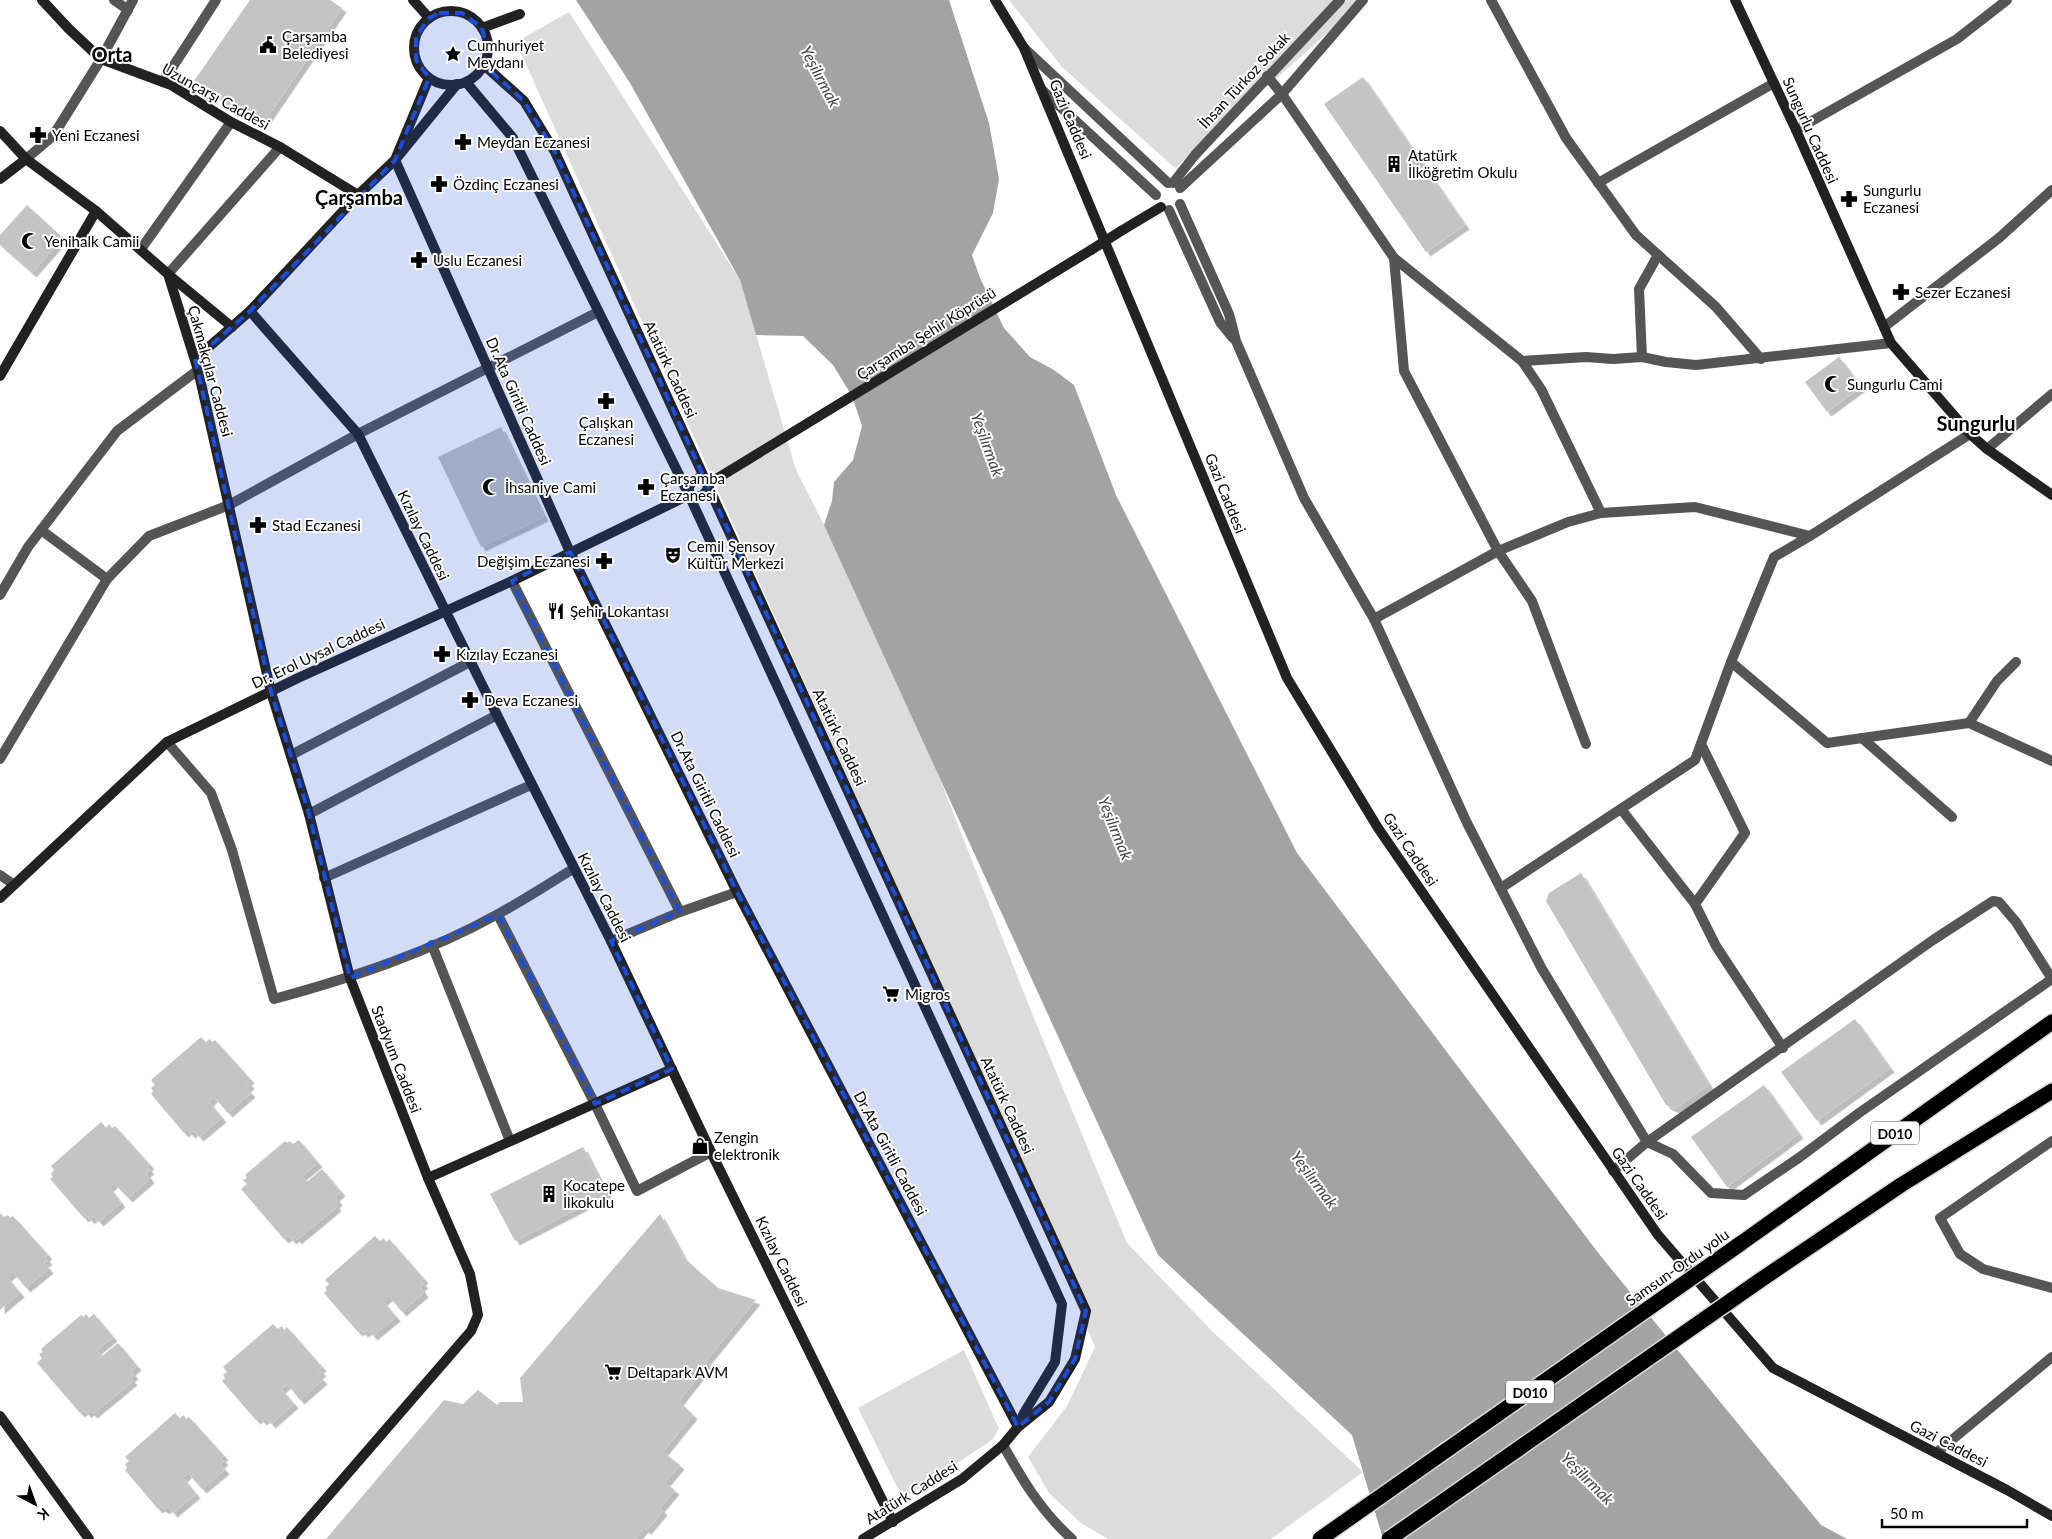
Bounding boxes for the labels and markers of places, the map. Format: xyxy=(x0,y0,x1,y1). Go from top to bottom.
place label: Çarşamba Belediyesi xyxy=(282,27,349,62)
public building icon: Çarşamba Belediyesi xyxy=(258,35,278,55)
place label: Cumhuriyet Meydanı xyxy=(467,36,545,71)
place icon: Cumhuriyet Meydanı xyxy=(443,44,463,64)
pharmacy icon: Yeni Eczanesi xyxy=(28,125,48,145)
place label: Yeni Eczanesi xyxy=(52,126,140,144)
pharmacy icon: Meydan Eczanesi xyxy=(453,132,473,152)
place label: Meydan Eczanesi xyxy=(477,133,590,151)
place label: Atatürk İlköğretim Okulu xyxy=(1408,146,1517,181)
building icon: Atatürk İlköğretim Okulu xyxy=(1384,154,1404,174)
pharmacy icon: Özdinç Eczanesi xyxy=(429,174,449,194)
place label: Özdinç Eczanesi xyxy=(453,175,559,193)
place label: Sungurlu Eczanesi xyxy=(1863,181,1921,216)
pharmacy icon: Sungurlu Eczanesi xyxy=(1839,189,1859,209)
mosque icon: Yenihalk Camii xyxy=(20,231,40,251)
place label: Yenihalk Camii xyxy=(44,232,139,250)
pharmacy icon: Uslu Eczanesi xyxy=(409,250,429,270)
place label: Uslu Eczanesi xyxy=(433,251,522,269)
pharmacy icon: Sezer Eczanesi xyxy=(1891,282,1911,302)
place label: Sezer Eczanesi xyxy=(1915,283,2011,301)
mosque icon: Sungurlu Cami xyxy=(1823,374,1843,394)
place label: Sungurlu Cami xyxy=(1847,375,1943,393)
pharmacy icon: Çalışkan Eczanesi xyxy=(596,391,616,411)
place label: Çalışkan Eczanesi xyxy=(578,413,634,448)
place label: Çarşamba Eczanesi xyxy=(660,469,725,504)
mosque icon: İhsaniye Cami xyxy=(481,477,501,497)
pharmacy icon: Çarşamba Eczanesi xyxy=(636,477,656,497)
place label: İhsaniye Cami xyxy=(505,478,596,496)
pharmacy icon: Stad Eczanesi xyxy=(248,515,268,535)
place label: Stad Eczanesi xyxy=(272,516,361,534)
place label: Cemil Şensoy Kültür Merkezi xyxy=(687,537,784,572)
theatre icon: Cemil Şensoy Kültür Merkezi xyxy=(663,545,683,565)
pharmacy icon: Değişim Eczanesi xyxy=(594,551,614,571)
place label: Değişim Eczanesi xyxy=(477,552,590,570)
restaurant icon: Şehir Lokantası xyxy=(546,601,566,621)
place label: Şehir Lokantası xyxy=(570,602,669,620)
pharmacy icon: Kızılay Eczanesi xyxy=(432,644,452,664)
place label: Kızılay Eczanesi xyxy=(456,645,558,663)
pharmacy icon: Deva Eczanesi xyxy=(460,690,480,710)
place label: Deva Eczanesi xyxy=(484,691,578,709)
supermarket icon: Migros xyxy=(881,984,901,1004)
place label: Migros xyxy=(905,985,950,1003)
place label: Zengin elektronik xyxy=(714,1128,780,1163)
shop icon: Zengin elektronik xyxy=(690,1136,710,1156)
place label: Kocatepe İlkokulu xyxy=(563,1176,625,1211)
building icon: Kocatepe İlkokulu xyxy=(539,1184,559,1204)
supermarket icon: Deltapark AVM xyxy=(603,1362,623,1382)
place label: Deltapark AVM xyxy=(627,1363,728,1381)

